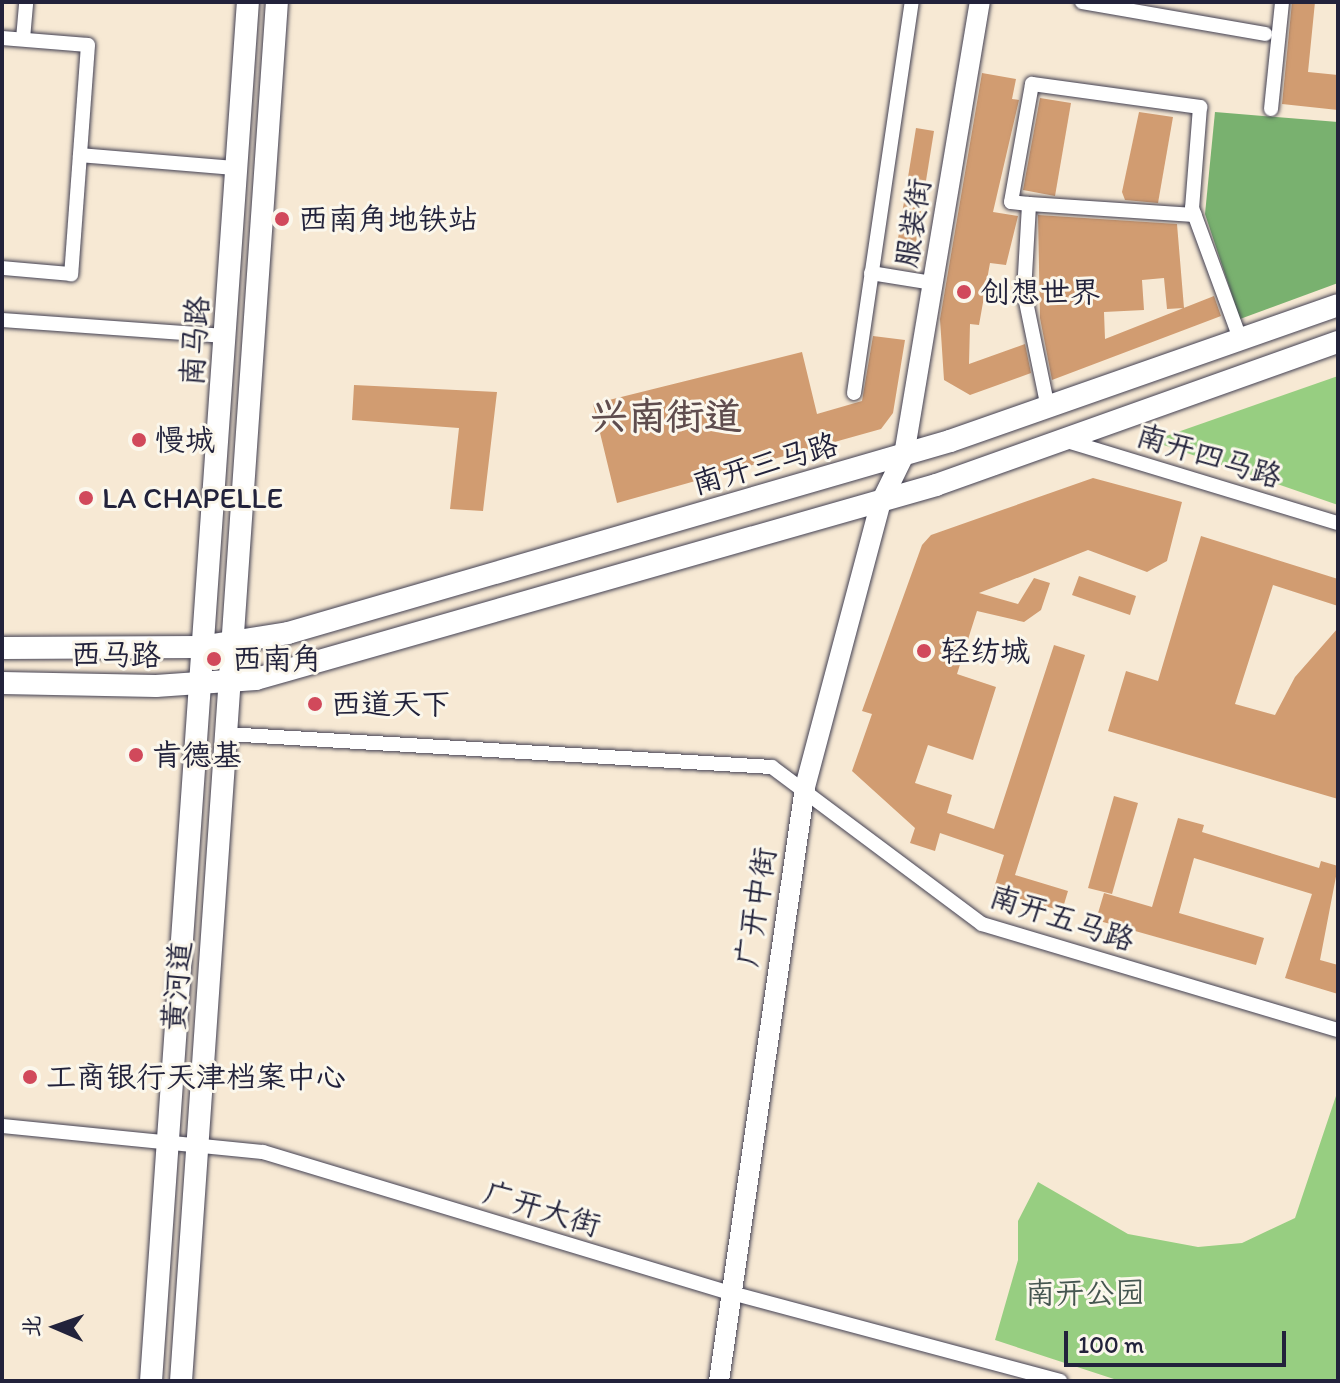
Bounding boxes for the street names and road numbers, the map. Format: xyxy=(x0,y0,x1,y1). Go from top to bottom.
street label: 服装街 xyxy=(888,176,938,270)
street label: 南马路 xyxy=(174,295,216,387)
street label: 南开四马路 xyxy=(1132,417,1286,495)
street label: 南开三马路 xyxy=(688,426,842,502)
street label: 西马路 xyxy=(71,636,161,674)
street label: 广开中街 xyxy=(729,845,783,969)
street label: 南开五马路 xyxy=(985,878,1139,958)
street label: 黄河道 xyxy=(155,940,199,1032)
street label: 广开大街 xyxy=(479,1174,605,1244)

